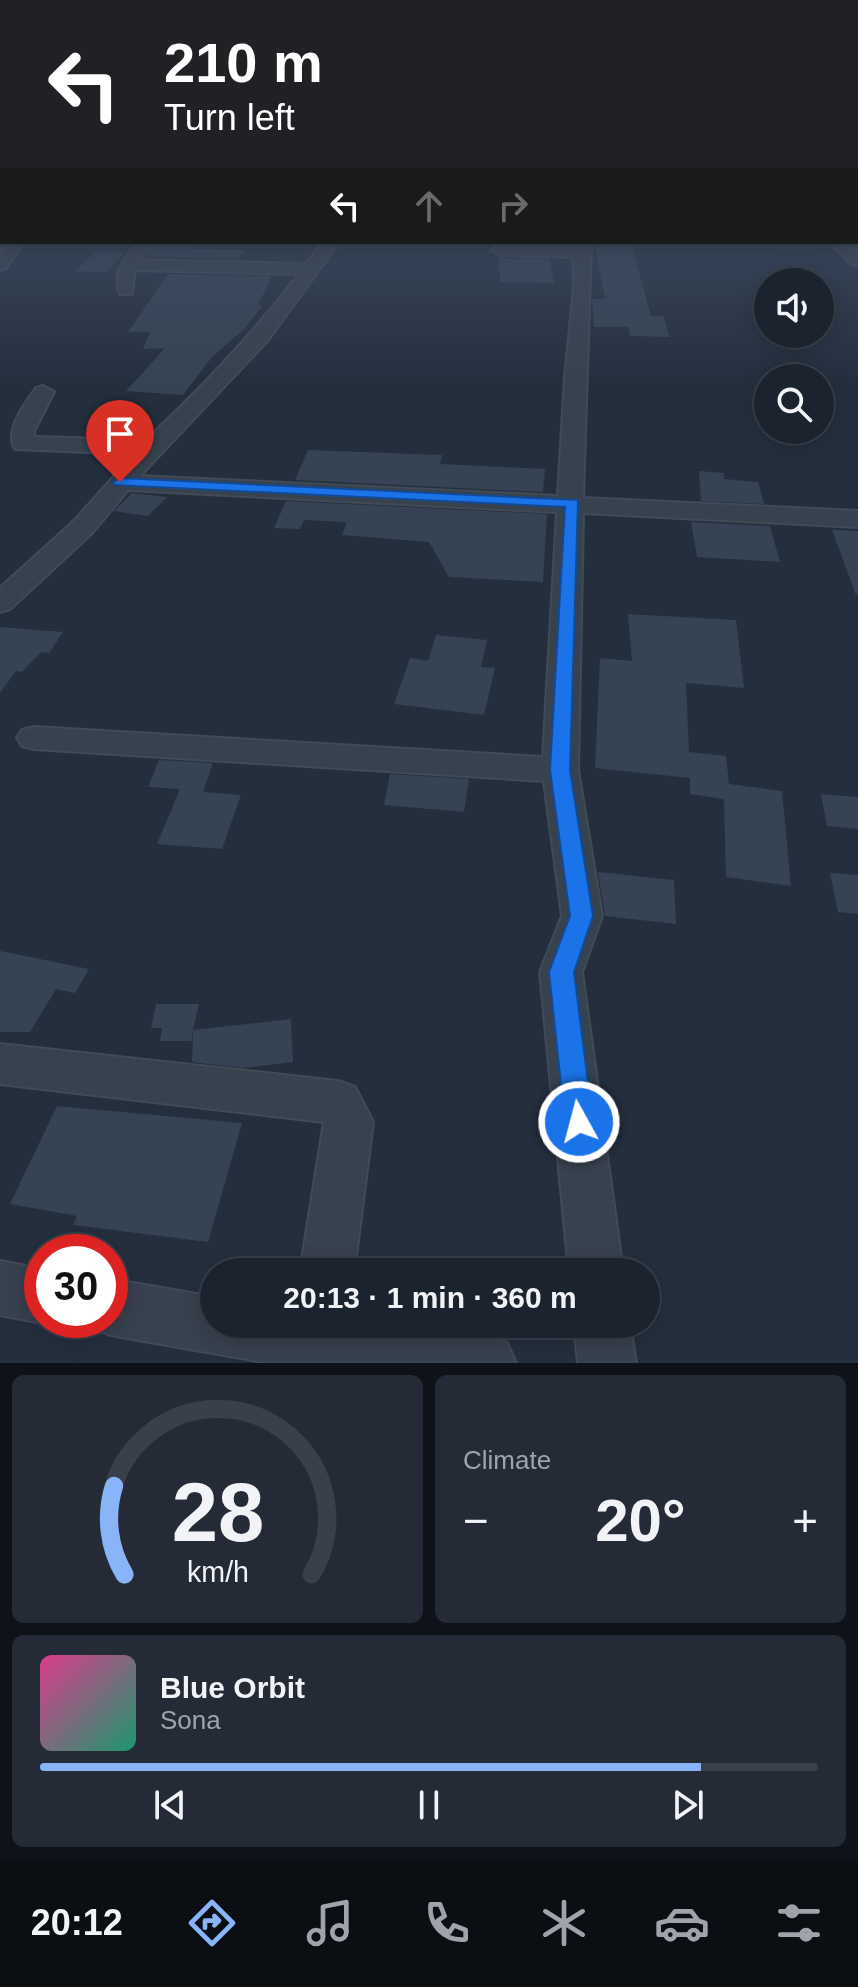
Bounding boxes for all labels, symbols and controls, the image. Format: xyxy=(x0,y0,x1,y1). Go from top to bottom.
text: 210 m xyxy=(164,31,323,94)
icon: left xyxy=(32,32,136,136)
text: Turn left xyxy=(164,97,295,138)
icon: left xyxy=(323,184,367,228)
icon: ahead xyxy=(407,184,451,228)
icon: right xyxy=(491,184,535,228)
map controls xyxy=(754,268,834,444)
button: sound xyxy=(754,268,834,348)
button: search xyxy=(754,364,834,444)
pin xyxy=(86,400,154,482)
icon: arrive xyxy=(98,412,142,456)
position arrow xyxy=(537,1080,621,1164)
speed limit sign: 30 xyxy=(24,1234,128,1338)
text: 20:13 · 1 min · 360 m xyxy=(283,1281,577,1314)
text: Climate xyxy=(463,1445,551,1475)
text: 28 xyxy=(171,1466,264,1559)
text: 20° xyxy=(595,1487,686,1554)
text: − xyxy=(463,1496,489,1545)
text: + xyxy=(792,1496,818,1545)
text: km/h xyxy=(187,1556,248,1588)
text: Blue Orbit xyxy=(160,1671,305,1704)
text: Sona xyxy=(160,1705,221,1735)
icon: previous xyxy=(148,1783,192,1827)
icon: pause xyxy=(407,1783,451,1827)
icon: next xyxy=(666,1783,710,1827)
icon: directions xyxy=(184,1895,240,1951)
icon: music xyxy=(302,1895,358,1951)
icon: phone xyxy=(419,1895,475,1951)
icon: climate xyxy=(536,1895,592,1951)
icon: car xyxy=(654,1895,710,1951)
icon: filters xyxy=(771,1895,827,1951)
text: 20:12 xyxy=(31,1902,123,1943)

